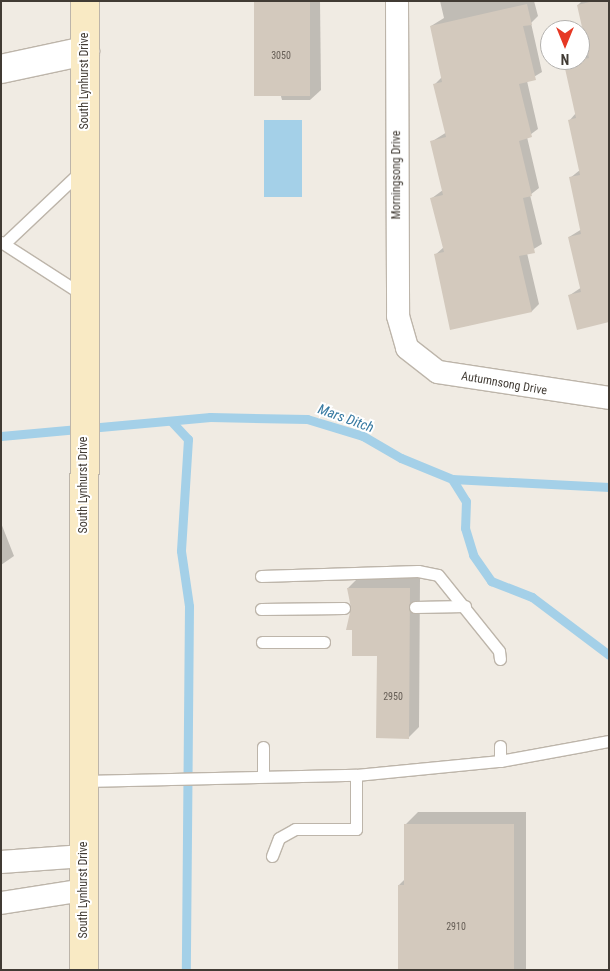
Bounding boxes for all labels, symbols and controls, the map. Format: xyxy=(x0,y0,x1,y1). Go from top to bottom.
north arrow xyxy=(540,20,590,70)
street label: South Lynhurst Drive xyxy=(78,33,92,129)
house number: 3050 xyxy=(271,50,291,62)
text: N xyxy=(561,51,569,67)
street label: Morningsong Drive xyxy=(390,131,404,219)
street label: Autumnsong Drive xyxy=(460,369,548,399)
water label: Mars Ditch xyxy=(316,400,376,436)
street label: South Lynhurst Drive xyxy=(77,437,91,533)
house number: 2950 xyxy=(383,691,403,703)
street label: South Lynhurst Drive xyxy=(77,842,91,938)
house number: 2910 xyxy=(446,921,466,933)

